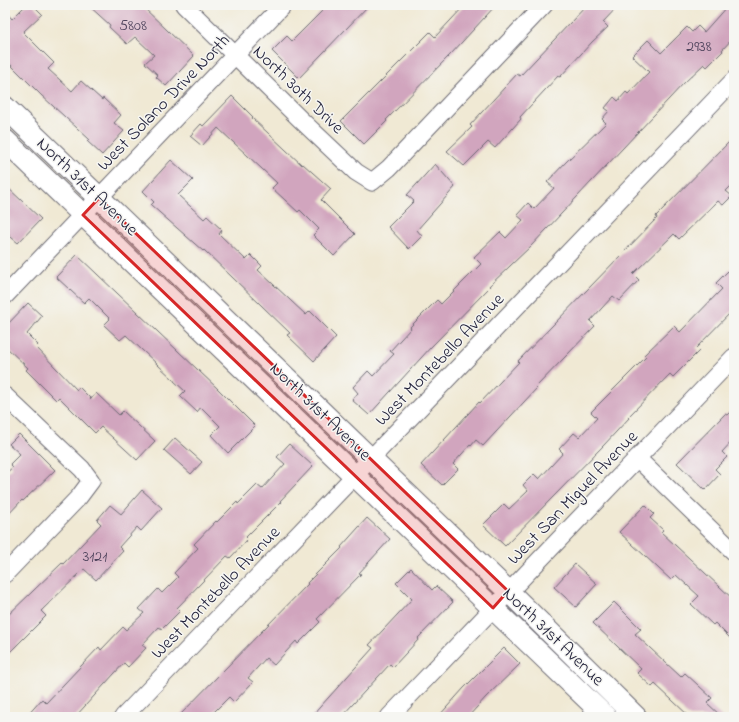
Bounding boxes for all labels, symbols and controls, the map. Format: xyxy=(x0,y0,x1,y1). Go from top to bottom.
house number: 5808 xyxy=(119,14,147,38)
street label: West Solano Drive North xyxy=(92,29,237,178)
house number: 2938 xyxy=(686,35,712,59)
street label: North 30th Drive xyxy=(246,40,350,141)
street label: North 31st Avenue xyxy=(30,132,144,244)
street label: West Montebello Avenue xyxy=(370,287,512,433)
street label: North 31st Avenue xyxy=(263,357,377,469)
street label: West San Miguel Avenue xyxy=(502,425,646,572)
street label: West Montebello Avenue xyxy=(146,520,288,666)
house number: 3121 xyxy=(83,545,107,569)
street label: North 31st Avenue xyxy=(496,582,610,694)

